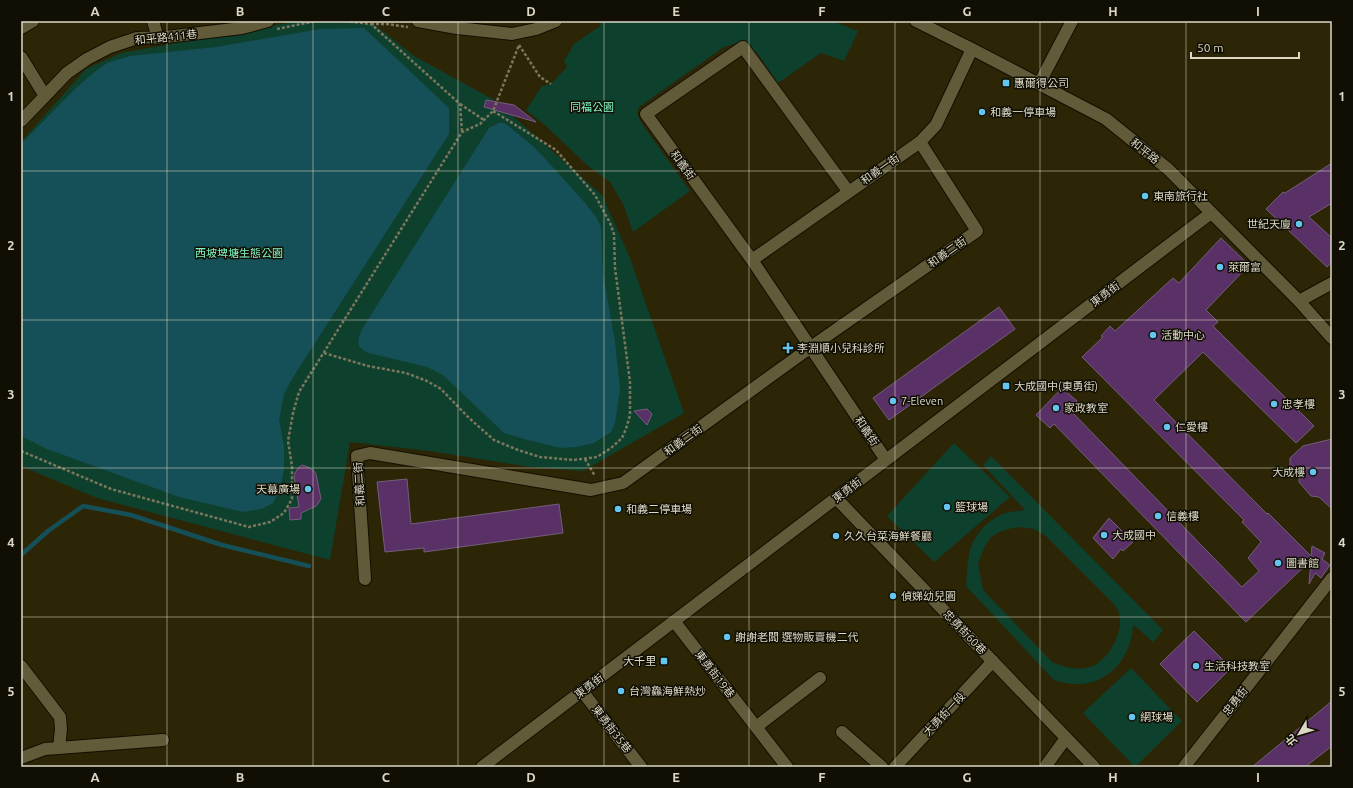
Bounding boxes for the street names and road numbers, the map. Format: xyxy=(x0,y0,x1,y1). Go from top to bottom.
street label: 和平路411巷 xyxy=(134,28,198,46)
street label: 和平路 xyxy=(1128,136,1162,166)
street label: 和義街 xyxy=(668,148,698,182)
street label: 和義一街 xyxy=(859,151,901,187)
street label: 和義二街 xyxy=(926,234,968,270)
street label: 東勇街 xyxy=(1088,279,1122,309)
street label: 和義街 xyxy=(853,414,881,448)
street label: 和義二街 xyxy=(662,422,704,458)
street label: 和義二街 xyxy=(351,462,367,506)
street label: 東勇街 xyxy=(830,475,864,505)
street label: 忠勇街60巷 xyxy=(941,608,989,656)
street label: 東勇街19巷 xyxy=(693,648,737,700)
street label: 東勇街 xyxy=(572,671,606,701)
street label: 忠勇街 xyxy=(1220,684,1250,718)
street label: 大勇街一段 xyxy=(921,690,967,738)
street label: 東勇街35巷 xyxy=(590,703,634,755)

